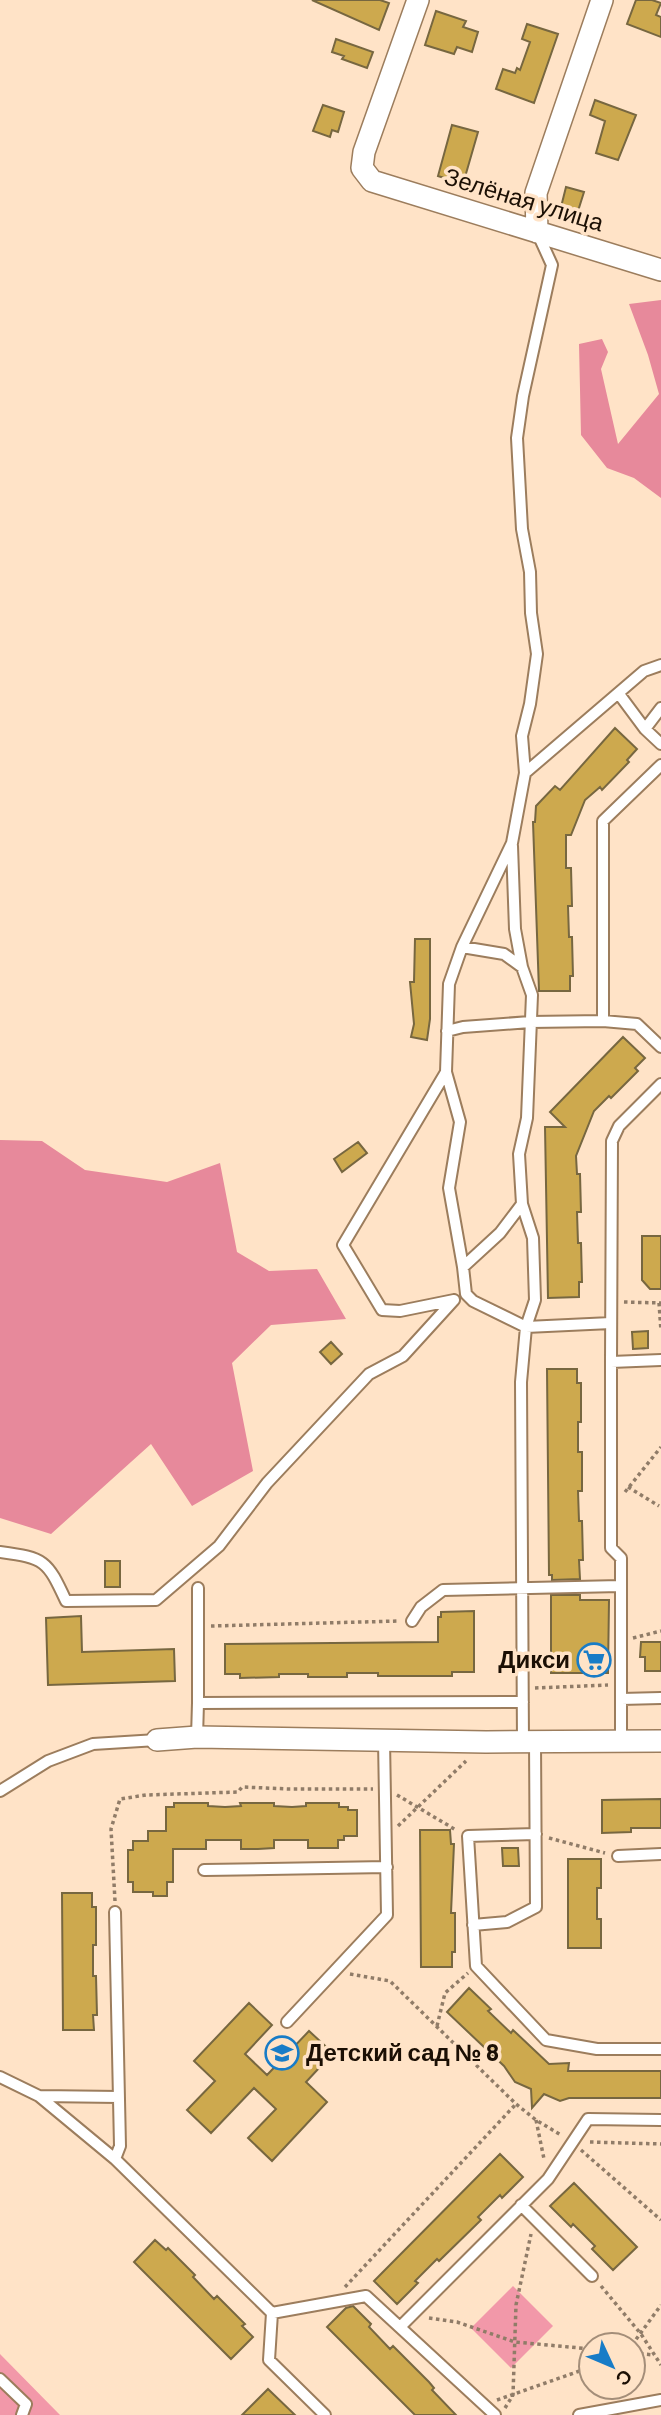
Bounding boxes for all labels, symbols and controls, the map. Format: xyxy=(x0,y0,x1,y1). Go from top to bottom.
street label: Зелёная улица xyxy=(441,161,608,237)
supermarket icon: Дикси xyxy=(575,1641,613,1679)
place label: Дикси xyxy=(498,1644,570,1673)
school or university icon: Детский сад № 8 xyxy=(263,2034,301,2072)
place label: Детский сад № 8 xyxy=(306,2037,499,2066)
north arrow xyxy=(577,2331,647,2401)
text: С xyxy=(611,2365,638,2391)

